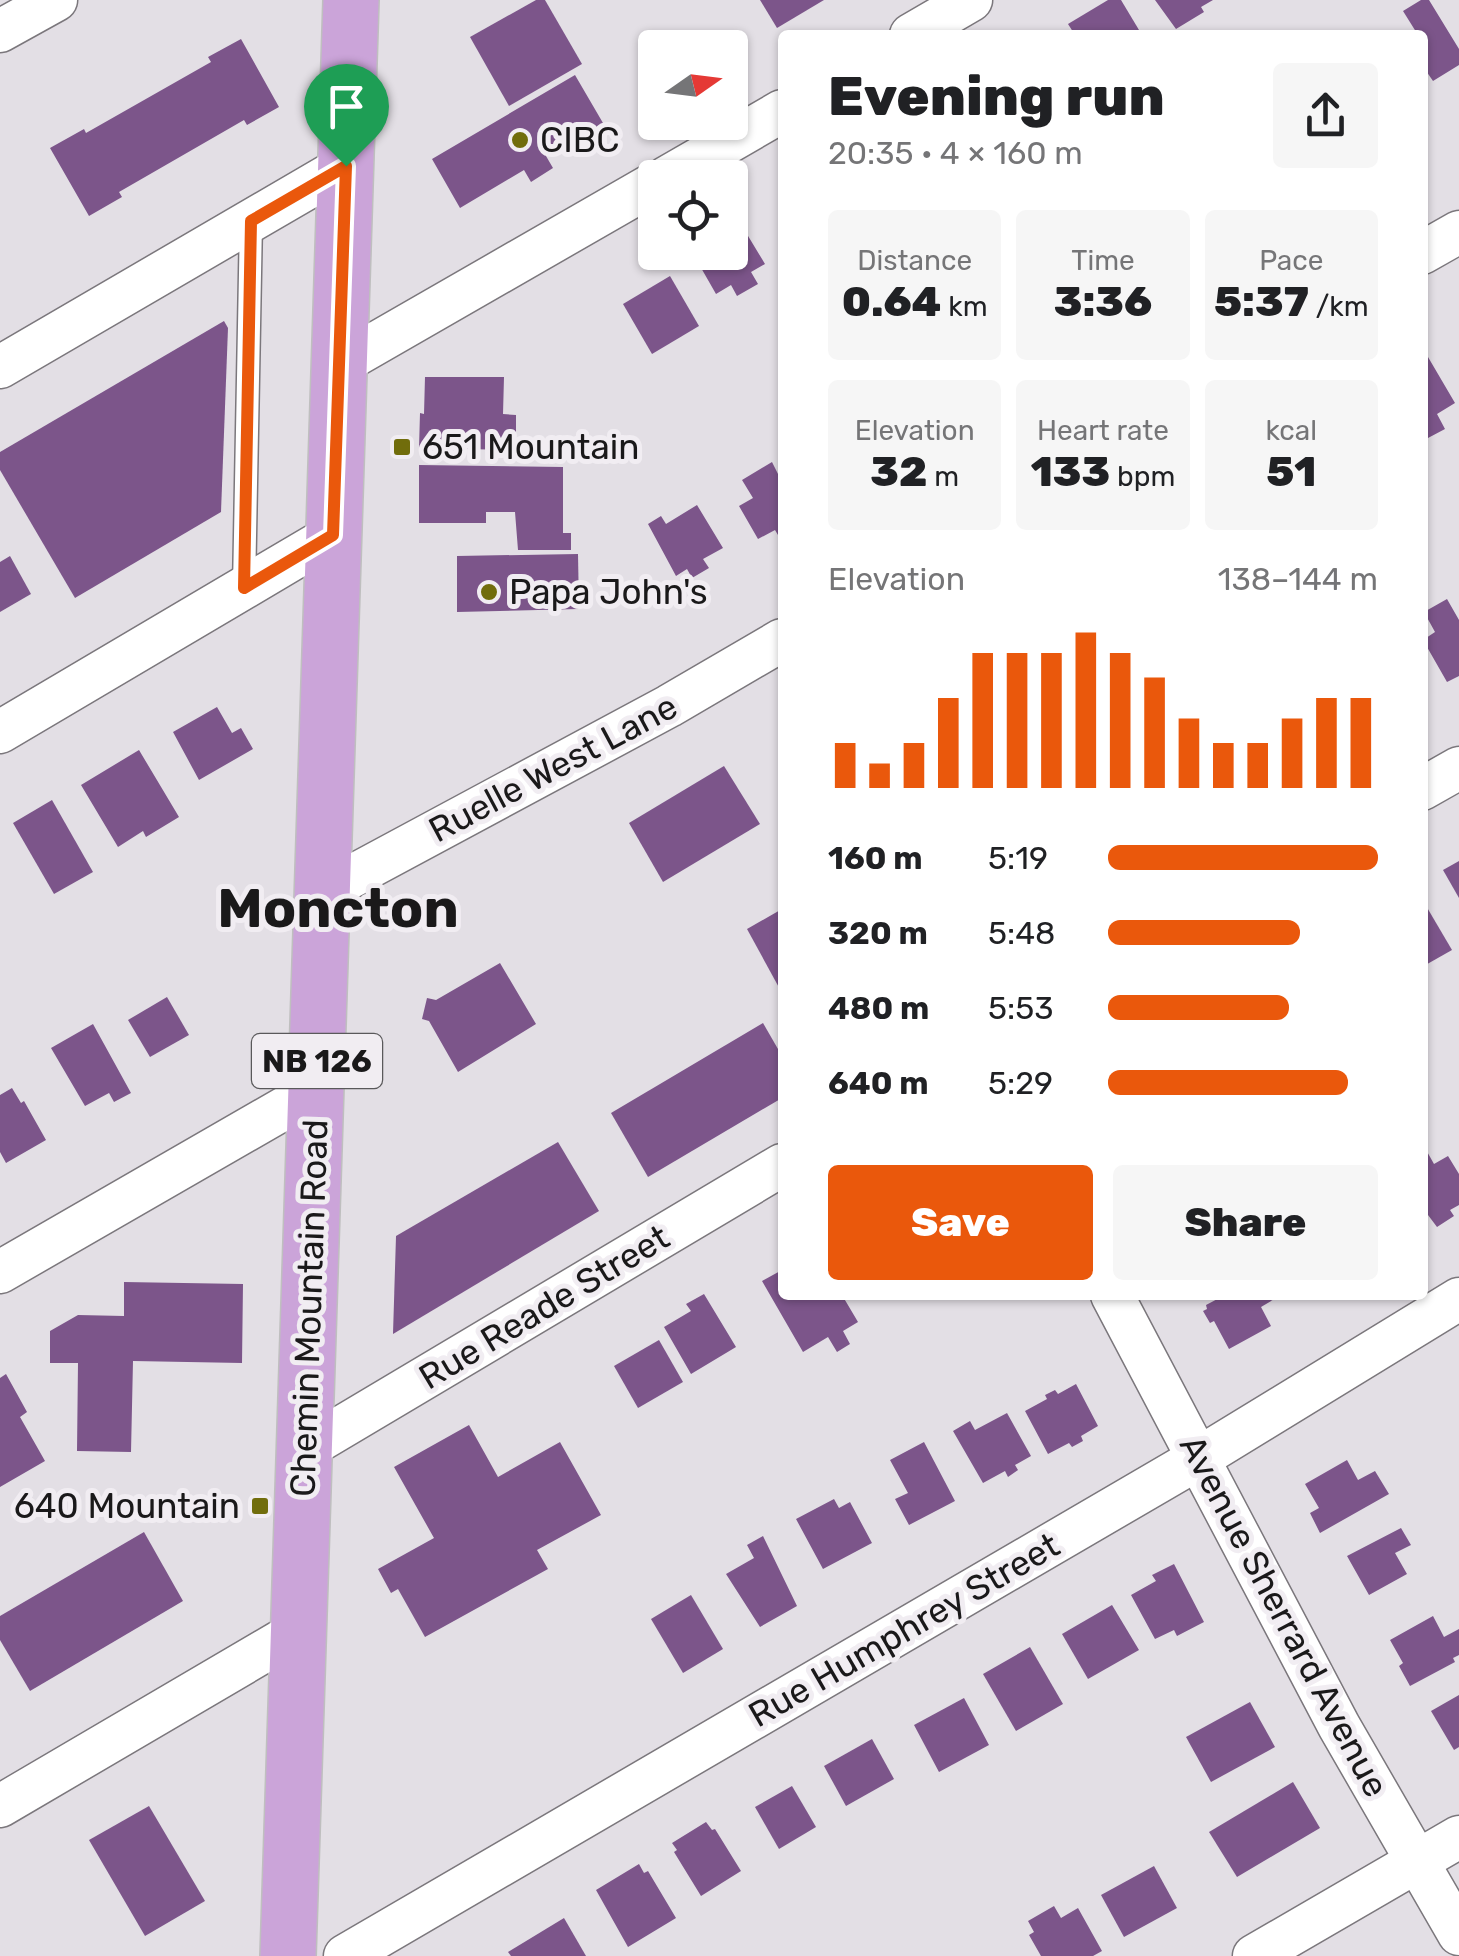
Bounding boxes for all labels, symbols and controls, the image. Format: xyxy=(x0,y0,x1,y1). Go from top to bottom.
north arrow xyxy=(638,30,748,140)
map controls xyxy=(638,30,748,270)
button: share xyxy=(1273,63,1378,168)
pin xyxy=(304,64,389,167)
text: Evening run xyxy=(828,64,1165,129)
icon: arrive xyxy=(319,79,374,134)
place label: CIBC xyxy=(540,119,620,161)
marker: CIBC xyxy=(509,129,531,151)
text: 20:35 · 4 × 160 m xyxy=(828,134,1083,172)
button: locate xyxy=(638,160,748,270)
text: Distance xyxy=(857,244,972,277)
text: Time xyxy=(1071,244,1135,277)
text: Pace xyxy=(1259,244,1323,277)
text: 0.64 xyxy=(842,277,941,327)
text: 3:36 xyxy=(1054,277,1152,327)
text: 5:37 xyxy=(1214,277,1309,327)
text: km xyxy=(941,290,988,323)
text: /km xyxy=(1309,290,1369,323)
text: Elevation xyxy=(855,414,975,447)
text: Heart rate xyxy=(1037,414,1169,447)
text: kcal xyxy=(1266,414,1317,447)
place label: 651 Mountain xyxy=(422,426,640,468)
marker: 651 Mountain xyxy=(391,436,413,458)
text: 32 xyxy=(870,447,927,497)
text: 133 xyxy=(1031,447,1110,497)
text: 51 xyxy=(1266,447,1316,497)
text: m xyxy=(927,460,959,493)
text: bpm xyxy=(1110,460,1175,493)
text: Elevation xyxy=(828,560,965,598)
text: 138–144 m xyxy=(1218,560,1378,598)
place label: Papa John's xyxy=(509,571,708,613)
marker: Papa John's xyxy=(478,581,500,603)
street label: Ruelle West Lane xyxy=(422,685,684,851)
text: 160 m xyxy=(828,839,923,877)
text: 5:19 xyxy=(988,839,1048,877)
district label: Moncton xyxy=(217,876,459,941)
text: 320 m xyxy=(828,914,928,952)
text: 5:48 xyxy=(988,914,1055,952)
text: 480 m xyxy=(828,989,929,1027)
text: 5:53 xyxy=(988,989,1053,1027)
road number: NB 126 xyxy=(252,1034,382,1088)
text: 640 m xyxy=(828,1064,929,1102)
text: 5:29 xyxy=(988,1064,1053,1102)
street label: Chemin Mountain Road xyxy=(281,1119,337,1497)
button: Save xyxy=(828,1165,1093,1280)
button: Share xyxy=(1113,1165,1378,1280)
street label: Rue Reade Street xyxy=(411,1216,677,1398)
street label: Avenue Sherrard Avenue xyxy=(1171,1428,1397,1804)
place label: 640 Mountain xyxy=(14,1485,240,1527)
marker: 640 Mountain xyxy=(249,1495,271,1517)
street label: Rue Humphrey Street xyxy=(741,1524,1067,1736)

